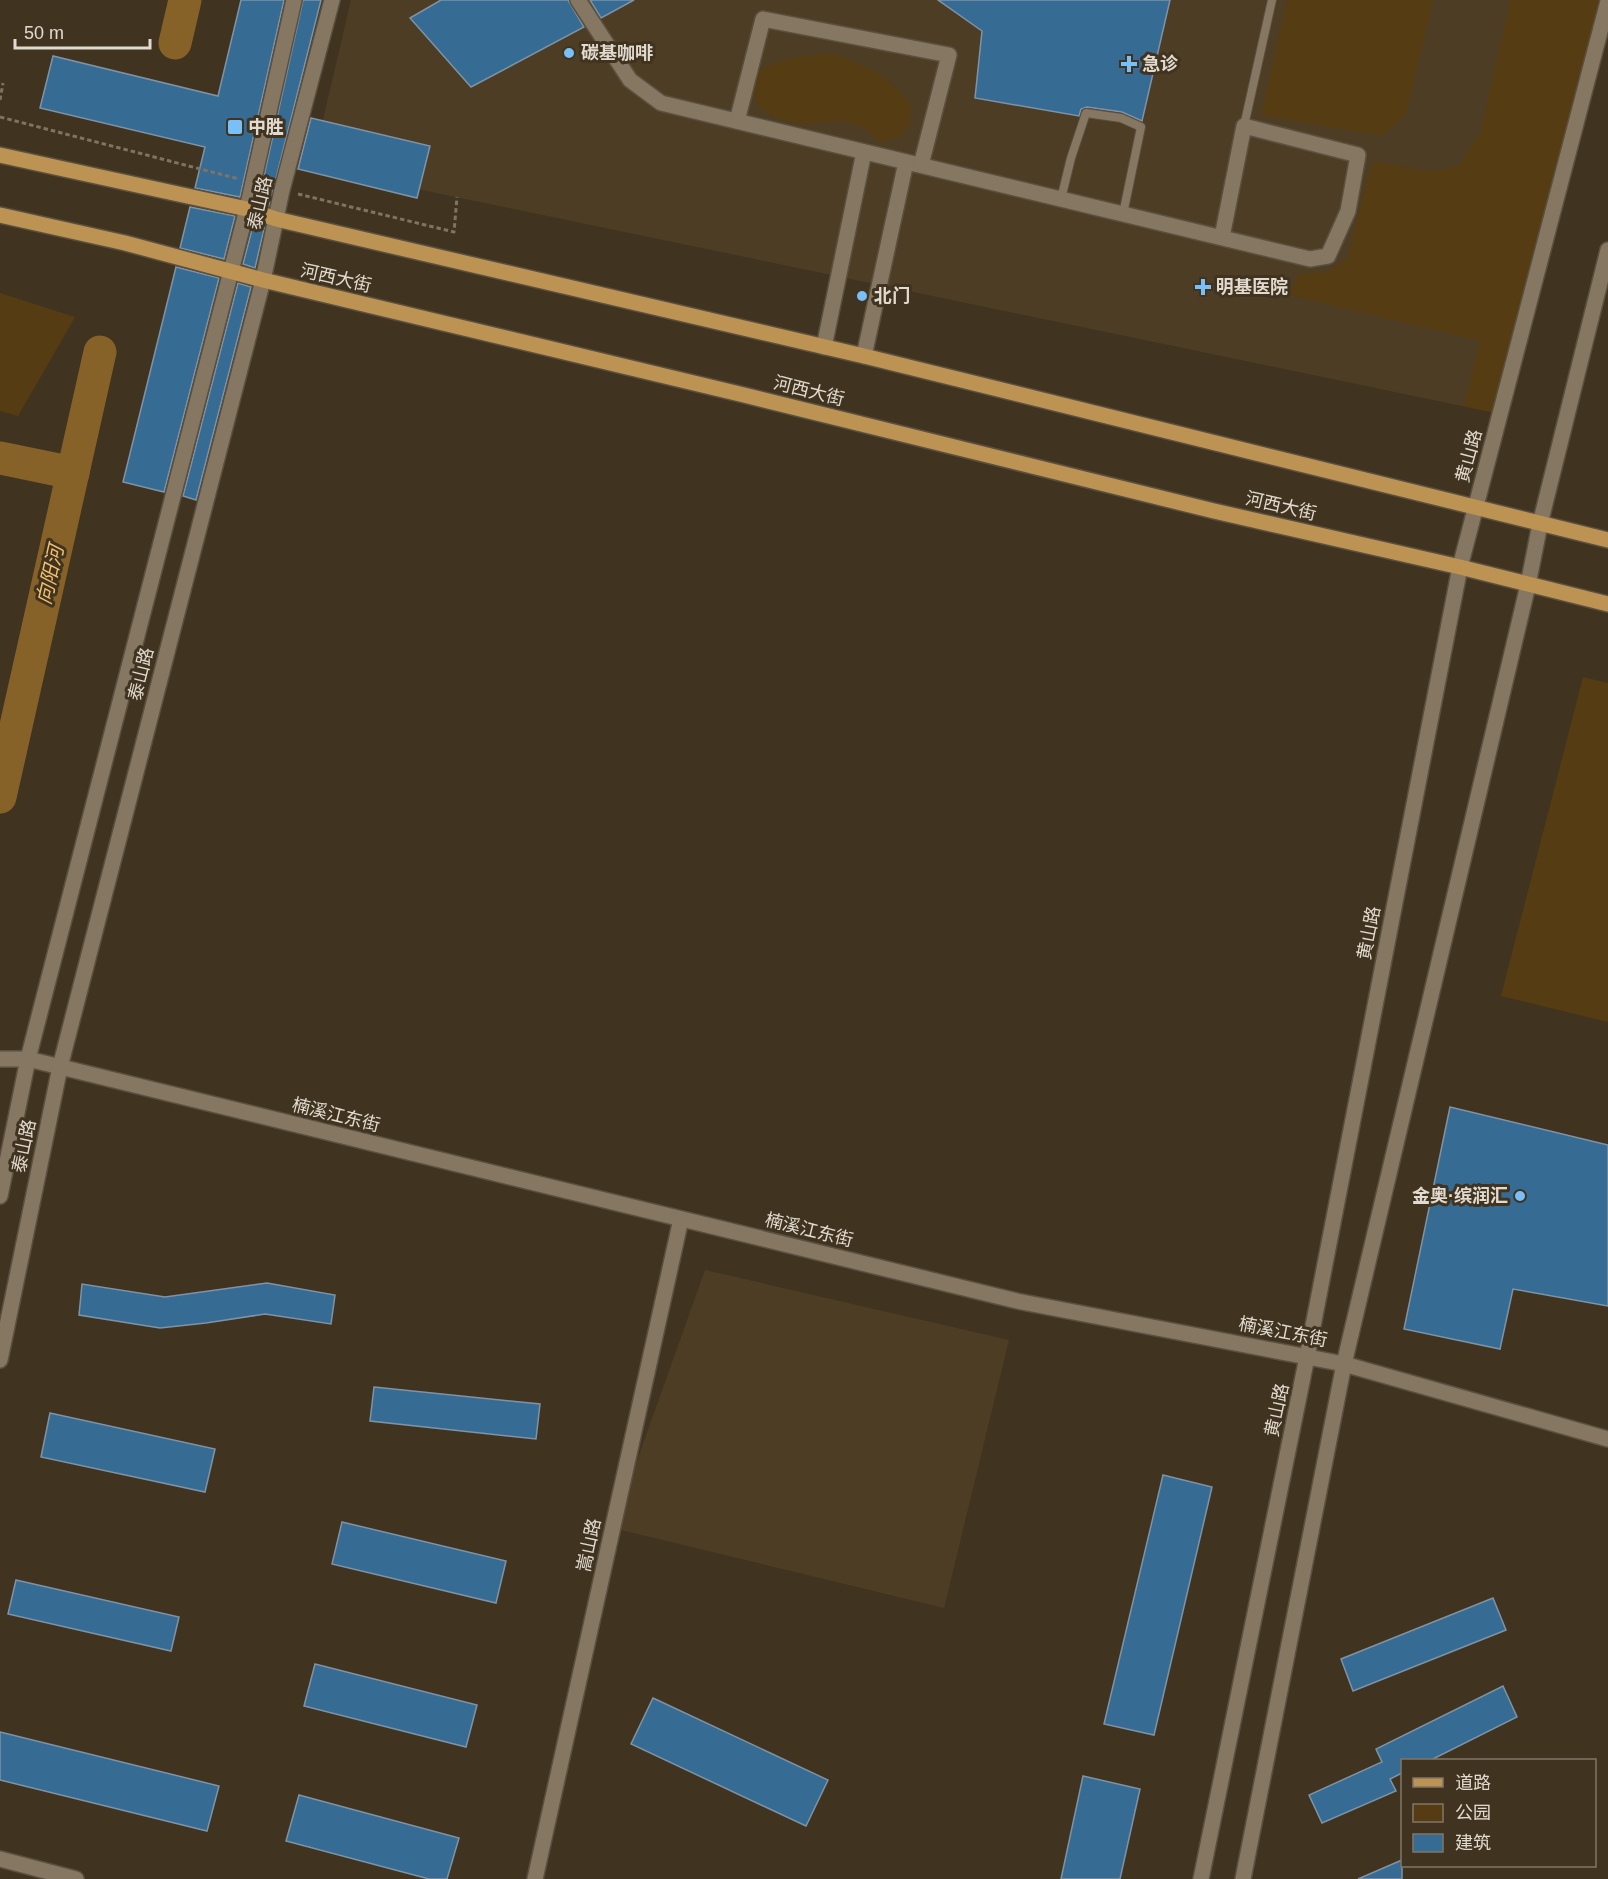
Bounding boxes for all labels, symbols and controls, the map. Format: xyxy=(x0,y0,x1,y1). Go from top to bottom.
scale bar xyxy=(15,12,150,50)
text: 50 m xyxy=(24,23,64,43)
place label: 碳基咖啡 xyxy=(581,43,653,63)
marker: 碳基咖啡 xyxy=(562,46,576,60)
place label: 急诊 xyxy=(1142,54,1178,74)
marker: 急诊 xyxy=(1120,55,1138,73)
place label: 中胜 xyxy=(248,117,284,137)
marker: 中胜 xyxy=(226,118,244,136)
street label: 泰山路 xyxy=(244,174,276,232)
street label: 河西大街 xyxy=(299,260,373,296)
place label: 明基医院 xyxy=(1216,277,1288,297)
marker: 明基医院 xyxy=(1194,278,1212,296)
place label: 北门 xyxy=(874,286,910,306)
marker: 北门 xyxy=(855,289,869,303)
street label: 河西大街 xyxy=(772,373,846,409)
street label: 黄山路 xyxy=(1452,427,1486,485)
street label: 河西大街 xyxy=(1244,488,1318,524)
water label: 向阳河 xyxy=(33,539,68,607)
street label: 泰山路 xyxy=(125,645,157,703)
street label: 黄山路 xyxy=(1354,905,1384,961)
street label: 楠溪江东街 xyxy=(290,1094,382,1136)
street label: 泰山路 xyxy=(9,1118,39,1174)
place label: 金奥·缤润汇 xyxy=(1412,1186,1508,1206)
marker: 金奥·缤润汇 xyxy=(1513,1189,1527,1203)
street label: 楠溪江东街 xyxy=(763,1209,855,1251)
street label: 楠溪江东街 xyxy=(1237,1314,1329,1350)
street label: 黄山路 xyxy=(1262,1382,1292,1438)
street label: 嵩山路 xyxy=(574,1517,604,1573)
legend xyxy=(1401,1759,1596,1867)
text: 道路 xyxy=(1455,1773,1491,1793)
text: 公园 xyxy=(1455,1803,1491,1823)
text: 建筑 xyxy=(1455,1833,1491,1853)

